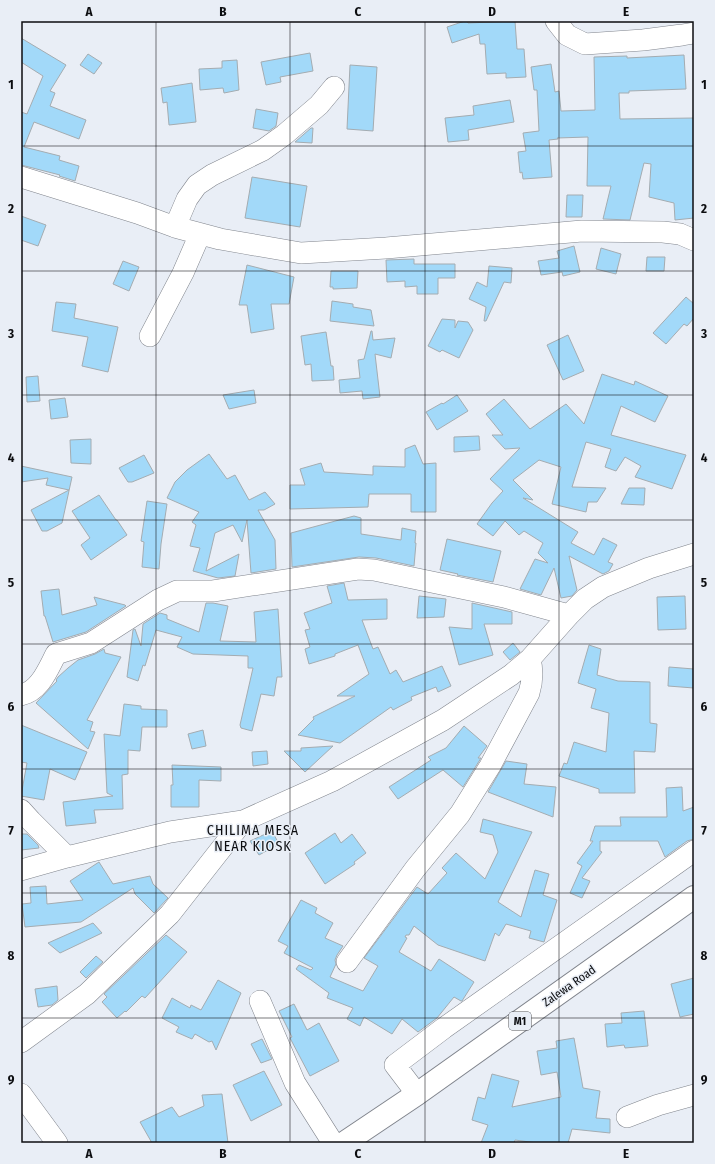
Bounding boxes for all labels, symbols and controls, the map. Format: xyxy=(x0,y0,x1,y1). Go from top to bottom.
text: A xyxy=(84,4,93,19)
text: B xyxy=(219,4,227,19)
text: C xyxy=(355,4,362,19)
text: D xyxy=(488,4,496,19)
text: E xyxy=(623,4,629,19)
text: 1 xyxy=(8,77,14,92)
text: 1 xyxy=(701,77,707,92)
text: 2 xyxy=(7,201,14,216)
text: 2 xyxy=(700,201,707,216)
text: 3 xyxy=(7,326,14,341)
text: 3 xyxy=(700,326,707,341)
text: 4 xyxy=(8,450,15,465)
text: 4 xyxy=(701,450,708,465)
text: 5 xyxy=(8,575,14,590)
text: 5 xyxy=(701,575,707,590)
text: 6 xyxy=(8,699,15,714)
text: 6 xyxy=(701,699,708,714)
district label: CHILIMA MESA NEAR KIOSK xyxy=(207,822,299,855)
text: 7 xyxy=(8,823,14,838)
text: 7 xyxy=(701,823,707,838)
text: 8 xyxy=(8,948,15,963)
text: 8 xyxy=(701,948,708,963)
street label: Zalewa Road xyxy=(540,963,598,1009)
road number: M1 xyxy=(509,1012,531,1030)
text: 9 xyxy=(8,1072,15,1087)
text: 9 xyxy=(701,1072,708,1087)
text: A xyxy=(84,1146,93,1161)
text: B xyxy=(219,1146,227,1161)
text: C xyxy=(355,1146,362,1161)
text: D xyxy=(488,1146,496,1161)
text: E xyxy=(623,1146,629,1161)

